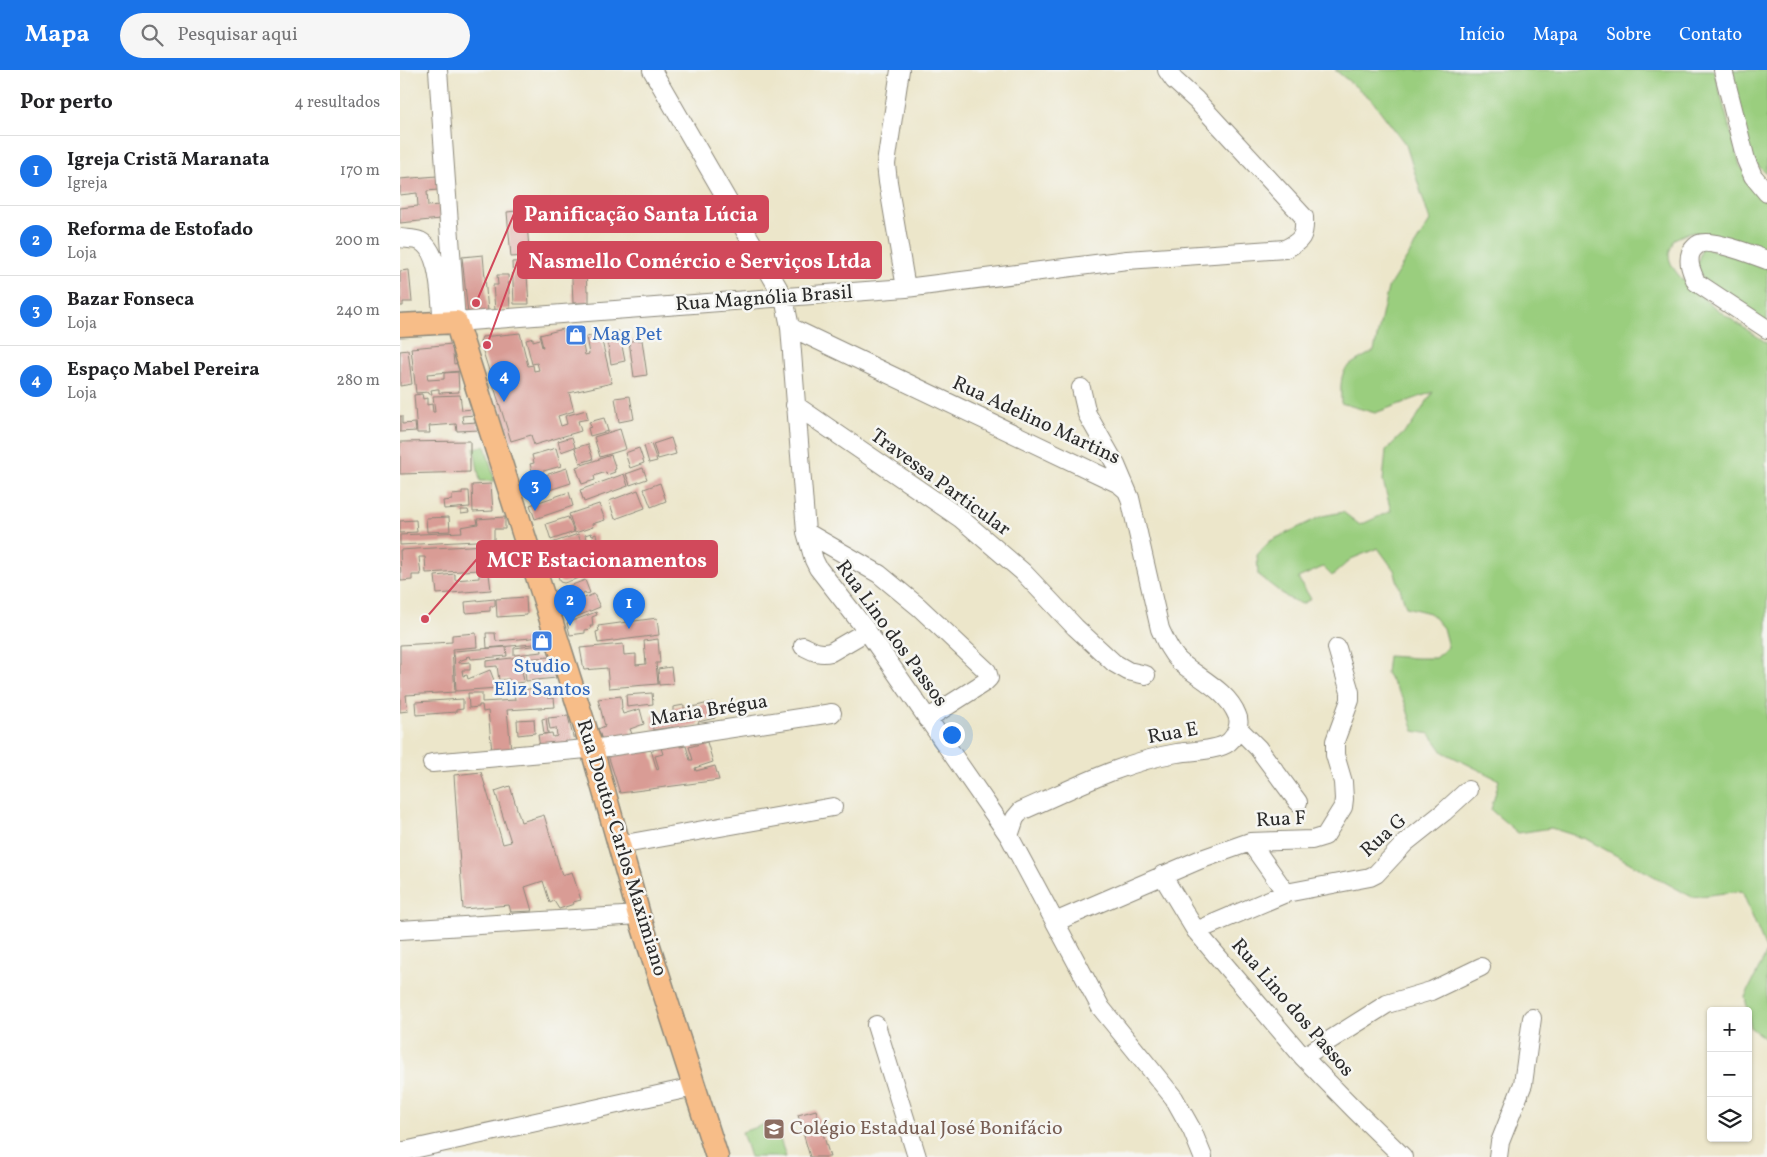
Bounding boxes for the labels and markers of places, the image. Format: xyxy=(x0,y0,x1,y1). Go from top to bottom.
callout: Panificação Santa Lúcia xyxy=(514,196,768,232)
callout: Nasmello Comércio e Serviços Ltda xyxy=(518,242,881,278)
place label: Mag Pet xyxy=(592,321,663,349)
shop icon: Mag Pet xyxy=(564,323,588,347)
pin: 4 xyxy=(488,361,520,402)
pin: 3 xyxy=(519,470,551,511)
callout: MCF Estacionamentos xyxy=(477,541,717,577)
pin: 2 xyxy=(554,585,586,626)
pin: 1 xyxy=(613,588,645,629)
shop icon: Studio Eliz Santos xyxy=(530,629,554,653)
place label: Studio Eliz Santos xyxy=(494,653,591,704)
place label: Colégio Estadual José Bonifácio xyxy=(790,1115,1063,1143)
school or university icon: Colégio Estadual José Bonifácio xyxy=(762,1117,786,1141)

